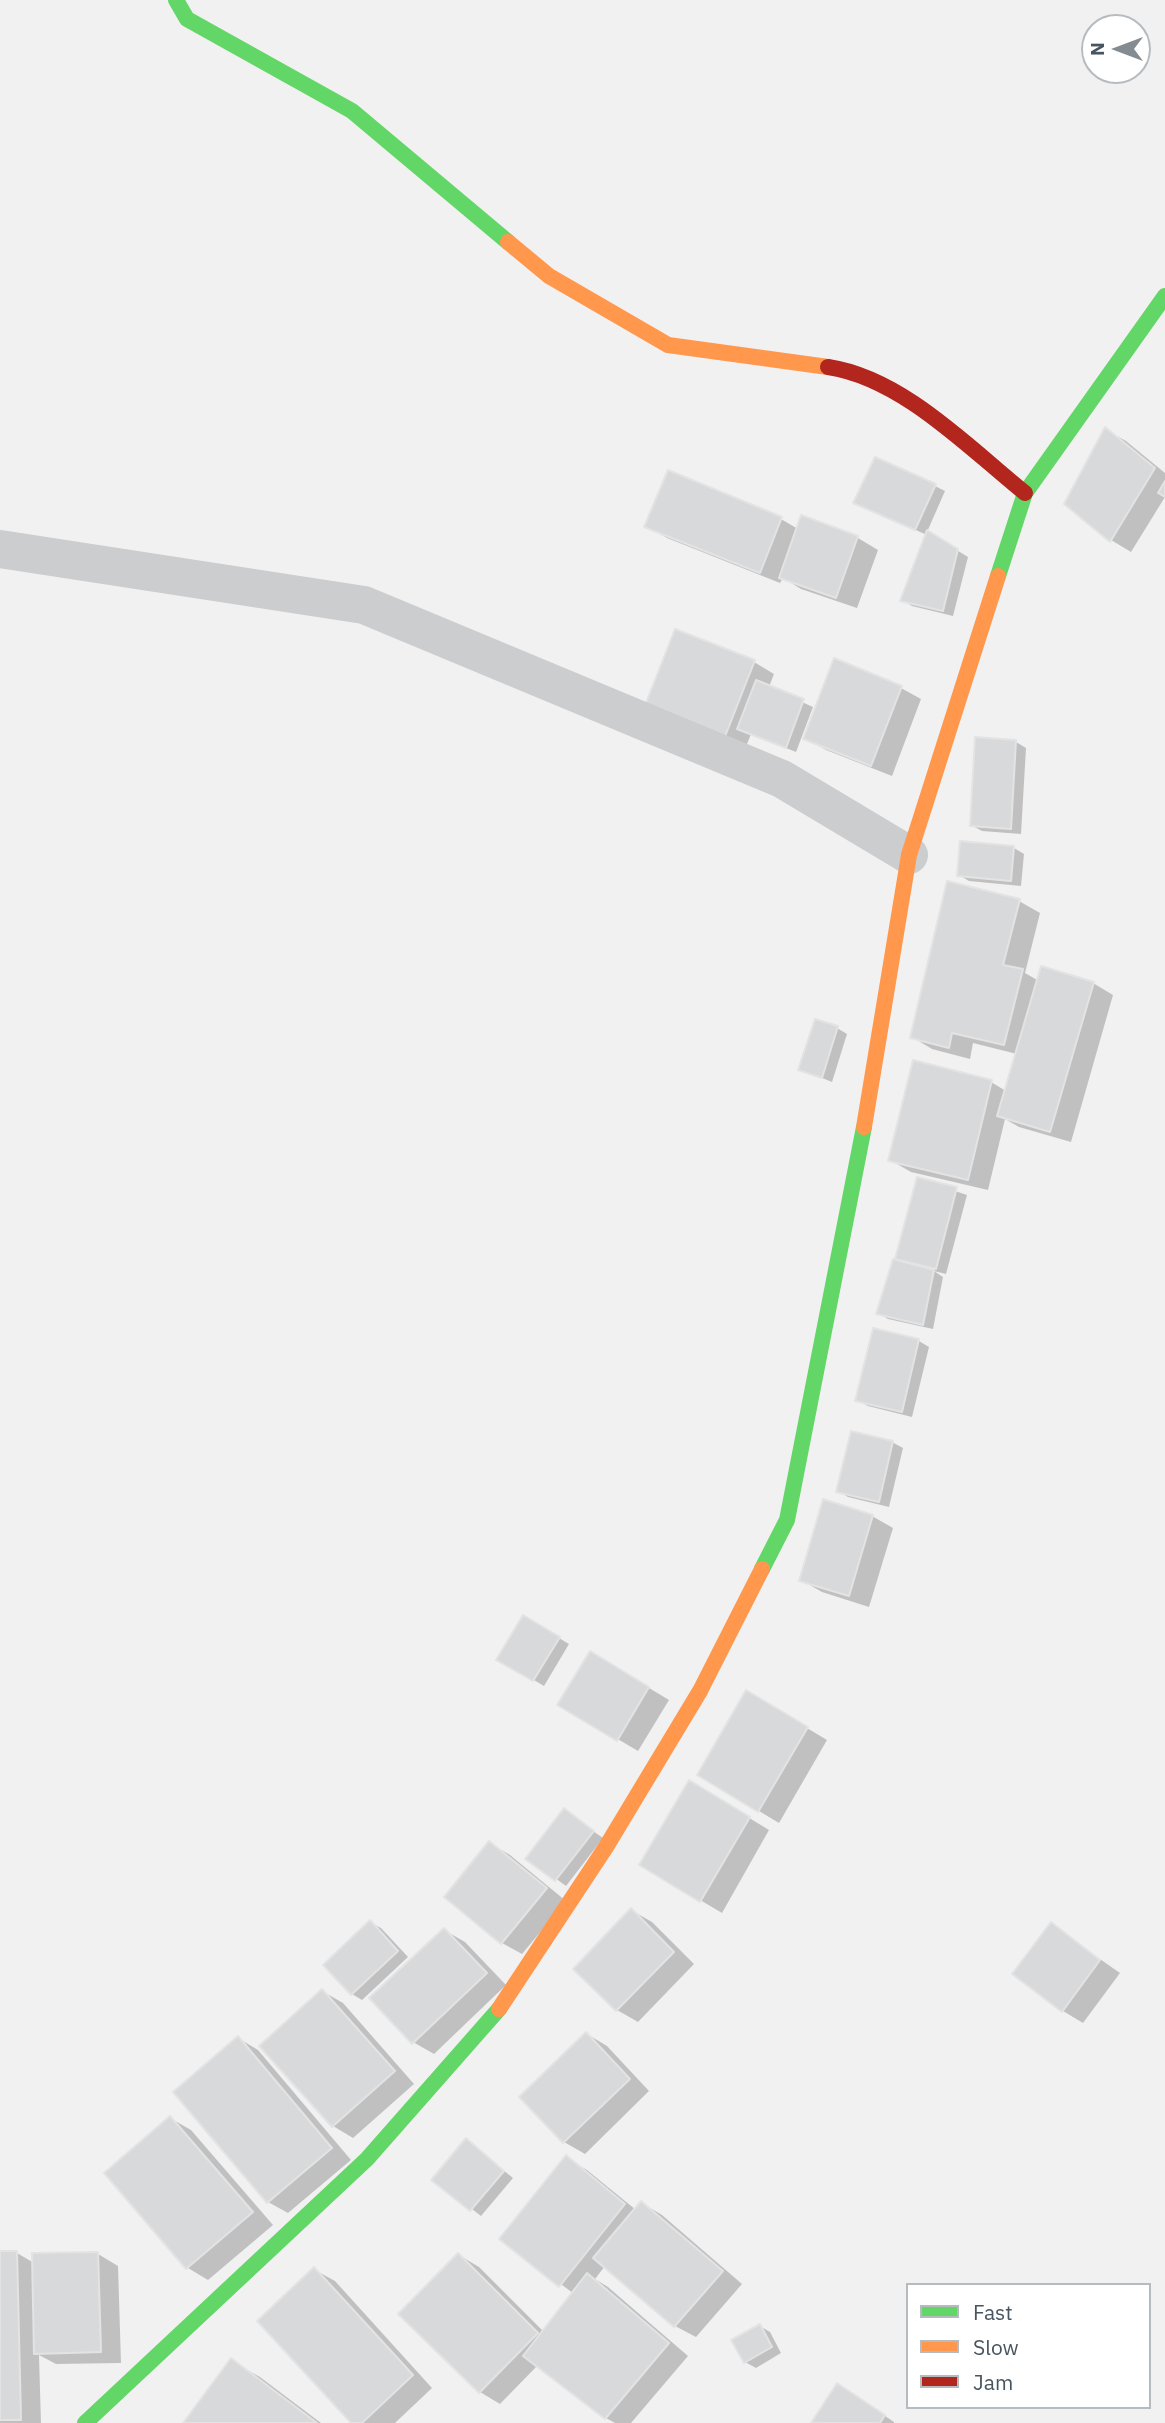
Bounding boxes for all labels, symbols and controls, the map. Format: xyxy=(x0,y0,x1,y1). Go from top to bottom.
north arrow xyxy=(1081,14,1151,84)
text: N xyxy=(1085,42,1109,56)
legend xyxy=(906,2283,1151,2409)
text: Fast xyxy=(973,2298,1013,2326)
text: Slow xyxy=(973,2333,1019,2361)
text: Jam xyxy=(973,2368,1013,2396)

